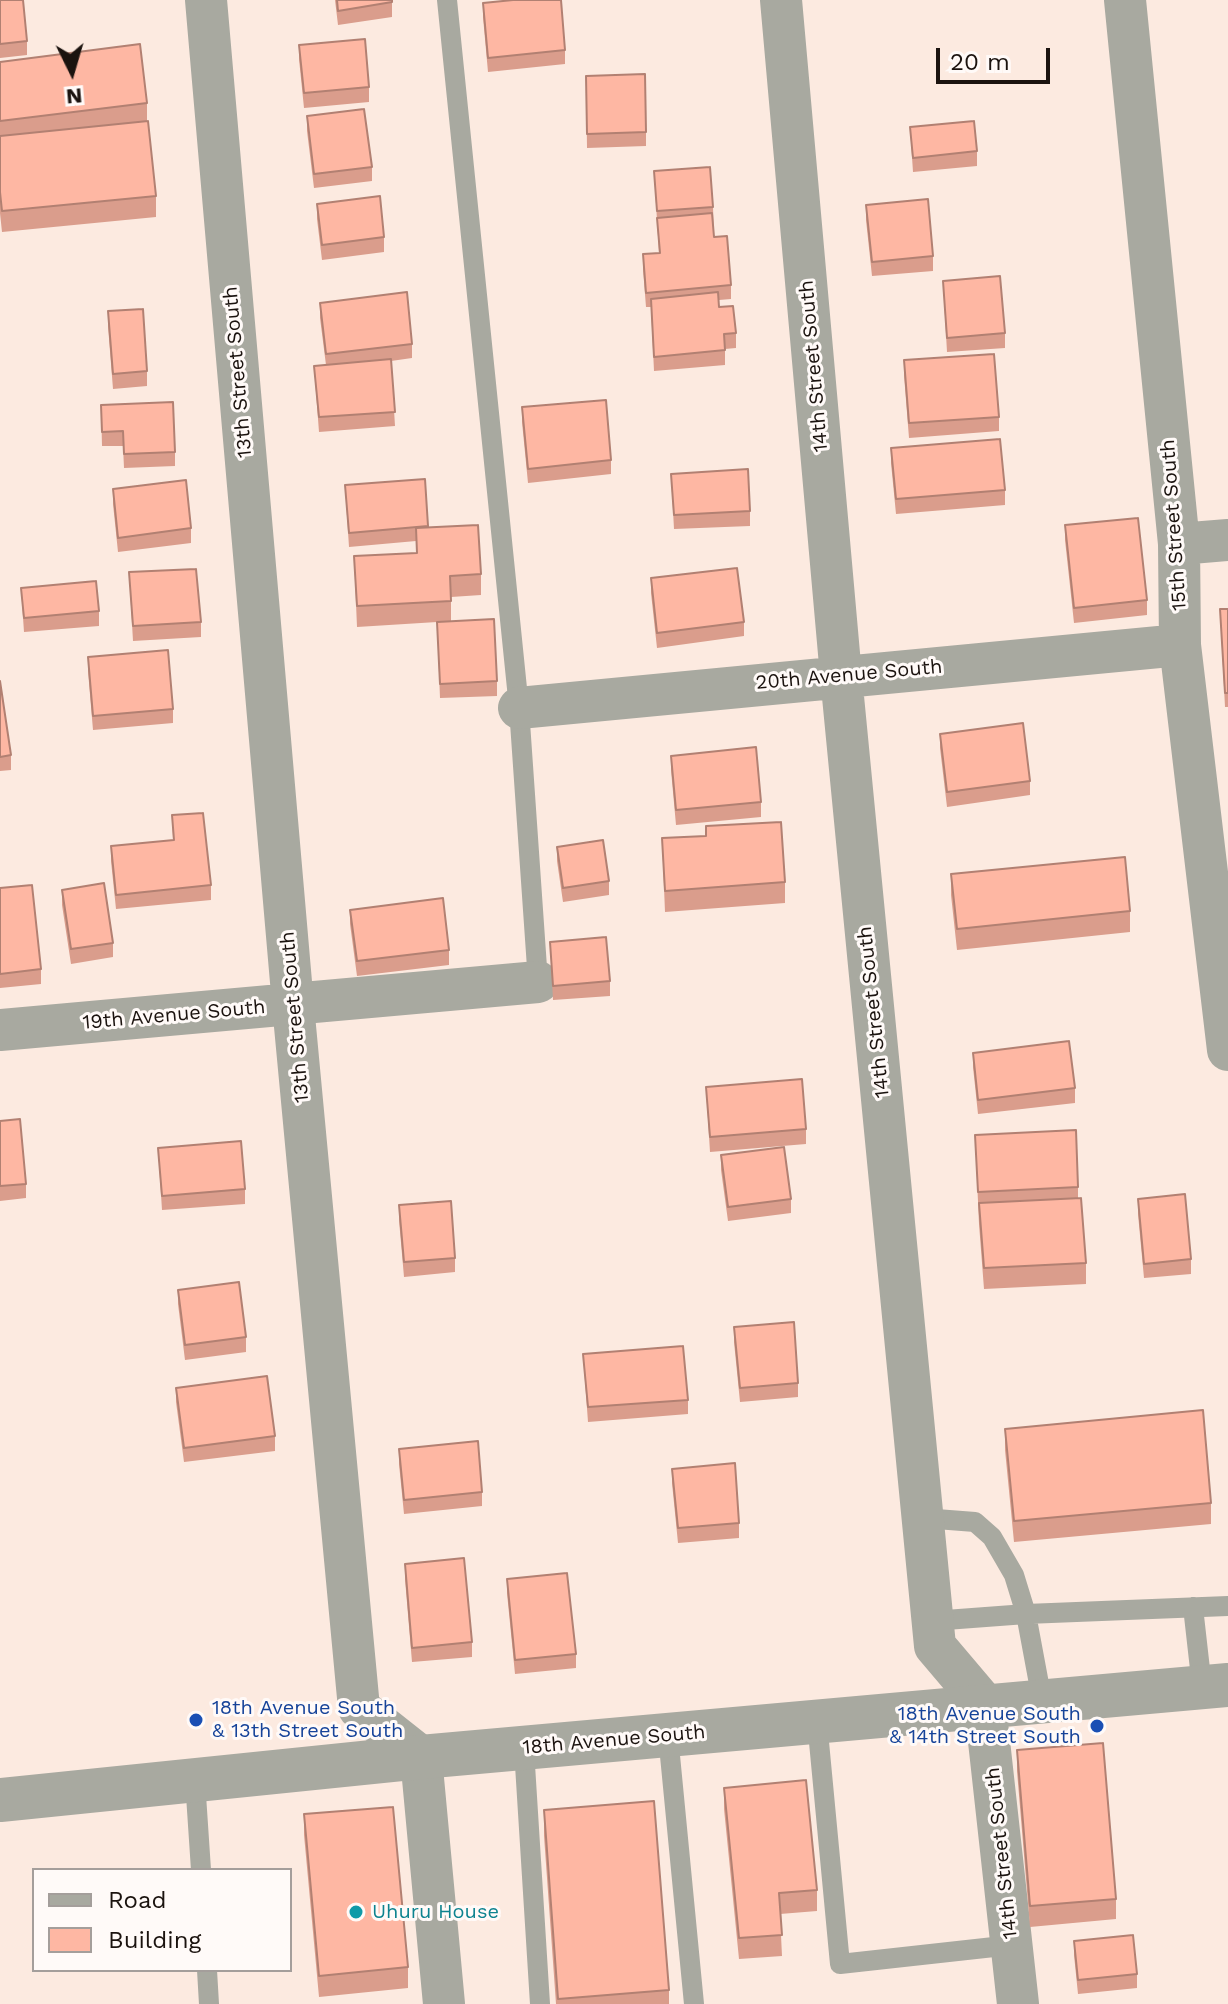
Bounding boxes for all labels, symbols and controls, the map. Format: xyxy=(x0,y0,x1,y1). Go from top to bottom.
north arrow xyxy=(32,32,112,112)
scale bar xyxy=(940,32,1054,82)
text: 20 m xyxy=(950,48,1010,76)
text: N xyxy=(65,83,83,110)
street label: 14th Street South xyxy=(795,279,833,453)
street label: 13th Street South xyxy=(219,285,257,459)
street label: 15th Street South xyxy=(1156,438,1192,612)
street label: 20th Avenue South xyxy=(755,655,943,695)
street label: 14th Street South xyxy=(853,925,895,1099)
street label: 13th Street South xyxy=(276,930,314,1104)
street label: 19th Avenue South xyxy=(82,995,266,1035)
place label: 18th Avenue South & 13th Street South xyxy=(212,1696,403,1743)
place label: 18th Avenue South & 14th Street South xyxy=(889,1702,1081,1749)
marker: 18th Avenue South & 13th Street South xyxy=(187,1711,205,1729)
marker: 18th Avenue South & 14th Street South xyxy=(1088,1717,1106,1735)
street label: 18th Avenue South xyxy=(522,1720,706,1760)
street label: 14th Street South xyxy=(981,1766,1023,1940)
legend xyxy=(32,1868,292,1972)
text: Road xyxy=(108,1886,167,1914)
place label: Uhuru House xyxy=(372,1900,499,1924)
marker: Uhuru House xyxy=(347,1903,365,1921)
text: Building xyxy=(108,1926,201,1954)

